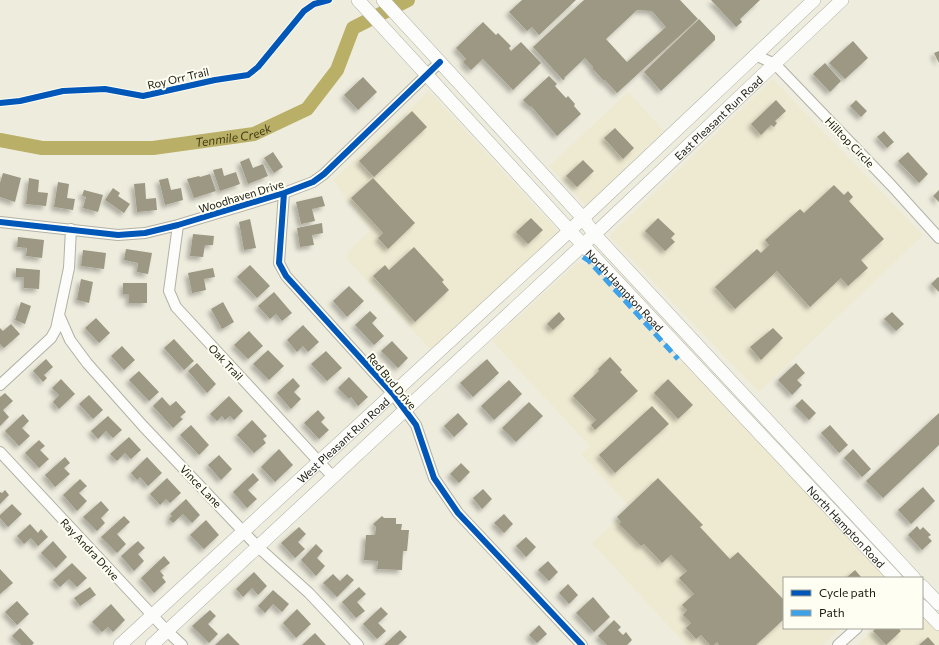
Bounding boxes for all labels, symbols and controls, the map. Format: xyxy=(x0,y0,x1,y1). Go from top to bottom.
street label: Roy Orr Trail xyxy=(146,65,210,91)
street label: East Pleasant Run Road xyxy=(671,72,765,162)
street label: Hilltop Circle xyxy=(823,114,877,170)
water label: Tenmile Creek xyxy=(194,120,274,149)
street label: Woodhaven Drive xyxy=(197,177,285,215)
street label: North Hampton Road xyxy=(583,246,666,333)
street label: Oak Trail xyxy=(206,341,246,383)
street label: Red Bud Drive xyxy=(365,350,419,412)
street label: West Pleasant Run Road xyxy=(294,394,392,485)
street label: Vince Lane xyxy=(178,462,225,510)
street label: North Hampton Road xyxy=(805,483,888,570)
street label: Ray Andra Drive xyxy=(58,515,122,583)
legend xyxy=(783,577,923,629)
text: Cycle path xyxy=(819,585,876,599)
text: Path xyxy=(819,605,845,619)

